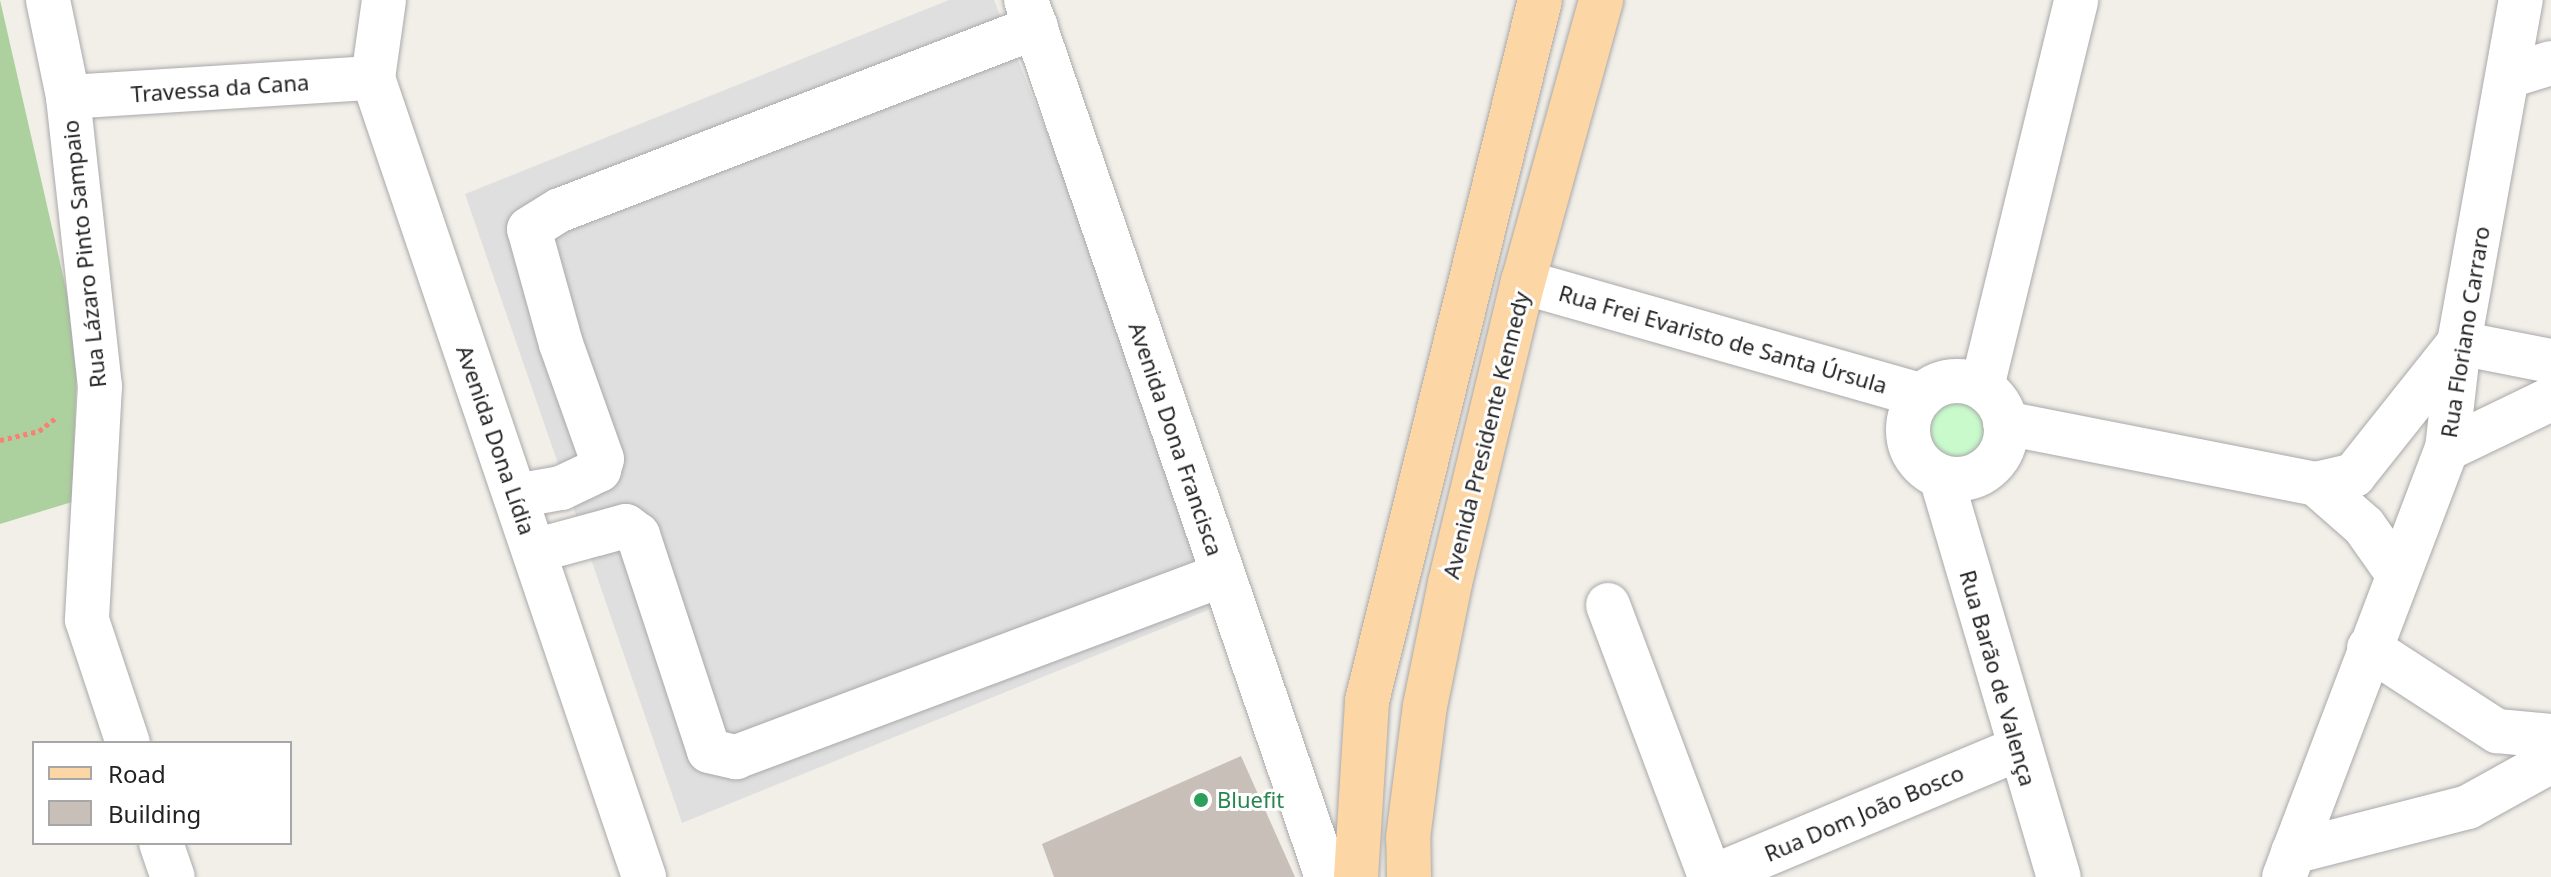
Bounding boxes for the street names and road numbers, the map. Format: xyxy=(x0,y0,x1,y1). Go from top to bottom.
street label: Travessa da Cana xyxy=(130,69,310,107)
street label: Rua Lázaro Pinto Sampaio xyxy=(57,119,111,389)
street label: Rua Floriano Carraro xyxy=(2435,224,2495,440)
street label: Rua Frei Evaristo de Santa Úrsula xyxy=(1556,279,1890,399)
street label: Avenida Presidente Kennedy xyxy=(1438,289,1534,581)
street label: Avenida Dona Francisca xyxy=(1124,319,1228,559)
street label: Avenida Dona Lídia xyxy=(451,342,541,538)
street label: Rua Barão de Valença xyxy=(1955,567,2041,789)
street label: Rua Dom João Bosco xyxy=(1760,759,1968,867)

